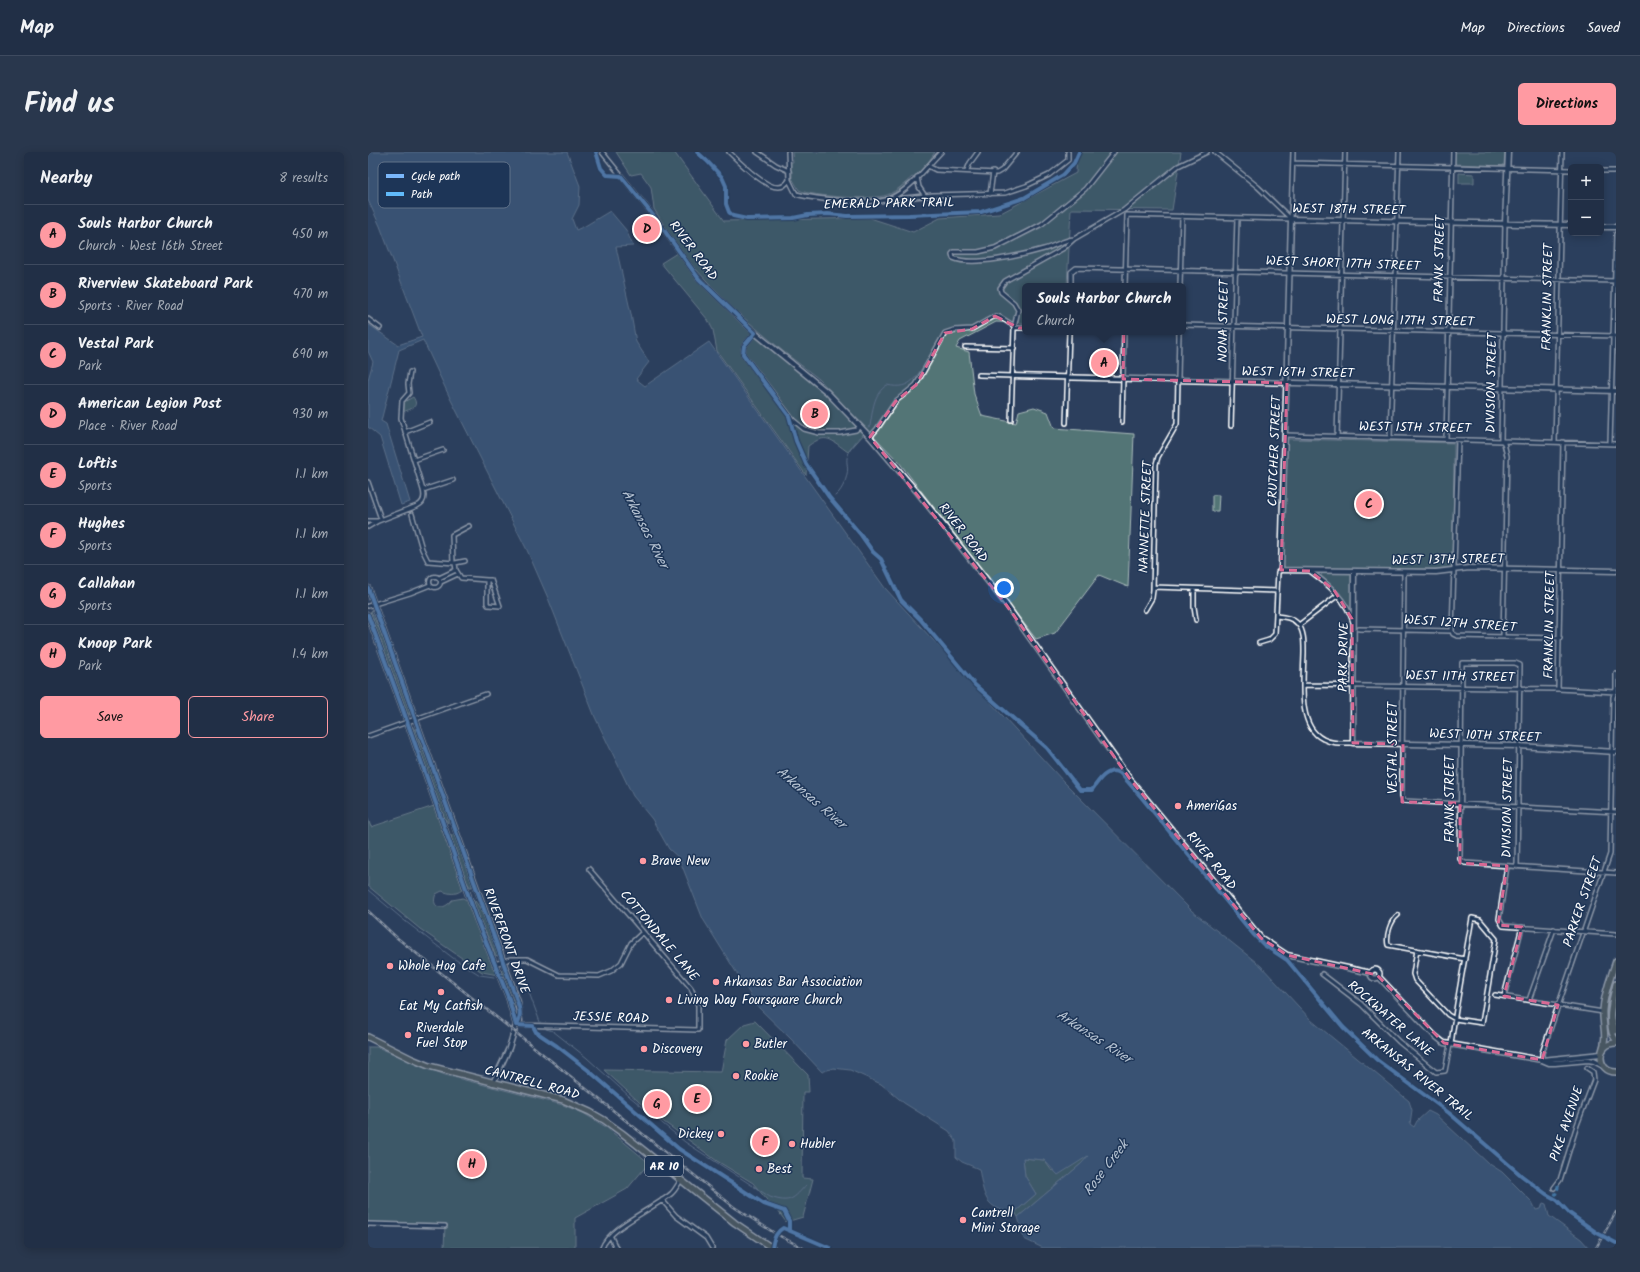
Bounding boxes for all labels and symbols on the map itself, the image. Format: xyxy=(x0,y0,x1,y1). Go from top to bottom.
legend xyxy=(378,162,510,208)
text: Cycle path xyxy=(411,168,460,186)
text: Path xyxy=(411,186,432,204)
street label: EMERALD PARK TRAIL xyxy=(823,192,955,216)
street label: WEST 18TH STREET xyxy=(1292,199,1407,222)
pin: D xyxy=(634,214,660,244)
street label: FRANK STREET xyxy=(1429,214,1451,303)
street label: RIVER ROAD xyxy=(663,216,723,286)
street label: FRANKLIN STREET xyxy=(1537,242,1559,351)
street label: WEST SHORT 17TH STREET xyxy=(1265,251,1422,277)
street label: NONA STREET xyxy=(1213,279,1235,362)
street label: WEST LONG 17TH STREET xyxy=(1326,309,1475,333)
street label: DIVISION STREET xyxy=(1481,332,1503,433)
pin: A xyxy=(1091,348,1117,378)
street label: WEST 16TH STREET xyxy=(1241,362,1356,384)
street label: CRUTCHER STREET xyxy=(1263,394,1287,507)
pin: B xyxy=(802,399,828,429)
street label: WEST 15TH STREET xyxy=(1359,417,1472,439)
street label: NANNETTE STREET xyxy=(1134,460,1158,573)
water label: Arkansas River xyxy=(616,486,676,575)
pin: C xyxy=(1356,489,1382,519)
street label: RIVER ROAD xyxy=(933,499,993,567)
street label: WEST 13TH STREET xyxy=(1391,548,1506,571)
street label: FRANKLIN STREET xyxy=(1539,570,1561,679)
your location xyxy=(994,578,1014,598)
street label: WEST 12TH STREET xyxy=(1403,610,1518,638)
street label: PARK DRIVE xyxy=(1333,621,1355,692)
street label: WEST 11TH STREET xyxy=(1405,666,1516,688)
street label: VESTAL STREET xyxy=(1383,701,1404,794)
street label: WEST 10TH STREET xyxy=(1429,724,1542,748)
street label: FRANK STREET xyxy=(1440,754,1461,843)
street label: DIVISION STREET xyxy=(1497,757,1519,858)
water label: Arkansas River xyxy=(771,761,853,837)
place label: AmeriGas xyxy=(1186,796,1238,817)
marker: AmeriGas xyxy=(1173,801,1183,811)
street label: RIVER ROAD xyxy=(1181,827,1241,895)
place label: Brave New xyxy=(651,851,710,872)
street label: PARKER STREET xyxy=(1558,853,1609,950)
marker: Brave New xyxy=(638,856,648,866)
street label: RIVERFRONT DRIVE xyxy=(477,885,535,997)
street label: COTTONDALE LANE xyxy=(614,886,704,987)
place label: Whole Hog Cafe xyxy=(398,956,486,977)
marker: Whole Hog Cafe xyxy=(385,961,395,971)
place label: Arkansas Bar Association xyxy=(724,972,862,993)
street label: ROCKWATER LANE xyxy=(1342,976,1438,1063)
marker: Arkansas Bar Association xyxy=(711,977,721,987)
marker: Eat My Catfish xyxy=(436,987,446,997)
place label: Living Way Foursquare Church xyxy=(677,990,842,1011)
marker: Living Way Foursquare Church xyxy=(664,995,674,1005)
place label: Eat My Catfish xyxy=(399,996,483,1017)
water label: Arkansas River xyxy=(1052,1004,1139,1072)
street label: JESSIE ROAD xyxy=(573,1006,649,1030)
place label: Riverdale Fuel Stop xyxy=(416,1018,468,1054)
street label: ARKANSAS RIVER TRAIL xyxy=(1356,1023,1478,1127)
marker: Riverdale Fuel Stop xyxy=(403,1030,413,1040)
place label: Butler xyxy=(754,1034,788,1055)
place label: Discovery xyxy=(652,1039,703,1060)
marker: Butler xyxy=(741,1039,751,1049)
marker: Discovery xyxy=(639,1044,649,1054)
street label: CANTRELL ROAD xyxy=(482,1060,582,1106)
place label: Rookie xyxy=(744,1066,779,1087)
marker: Rookie xyxy=(731,1071,741,1081)
street label: PIKE AVENUE xyxy=(1544,1083,1590,1164)
pin: E xyxy=(684,1084,710,1114)
pin: G xyxy=(644,1089,670,1119)
place label: Dickey xyxy=(678,1124,714,1145)
pin: F xyxy=(752,1127,778,1157)
marker: Dickey xyxy=(716,1129,726,1139)
place label: Hubler xyxy=(800,1134,836,1155)
water label: Rose Creek xyxy=(1078,1134,1136,1200)
marker: Hubler xyxy=(787,1139,797,1149)
pin: H xyxy=(459,1149,485,1179)
road number: AR 10 xyxy=(645,1156,683,1176)
place label: Best xyxy=(767,1159,793,1180)
marker: Best xyxy=(754,1164,764,1174)
place label: Cantrell Mini Storage xyxy=(971,1203,1040,1239)
marker: Cantrell Mini Storage xyxy=(958,1215,968,1225)

